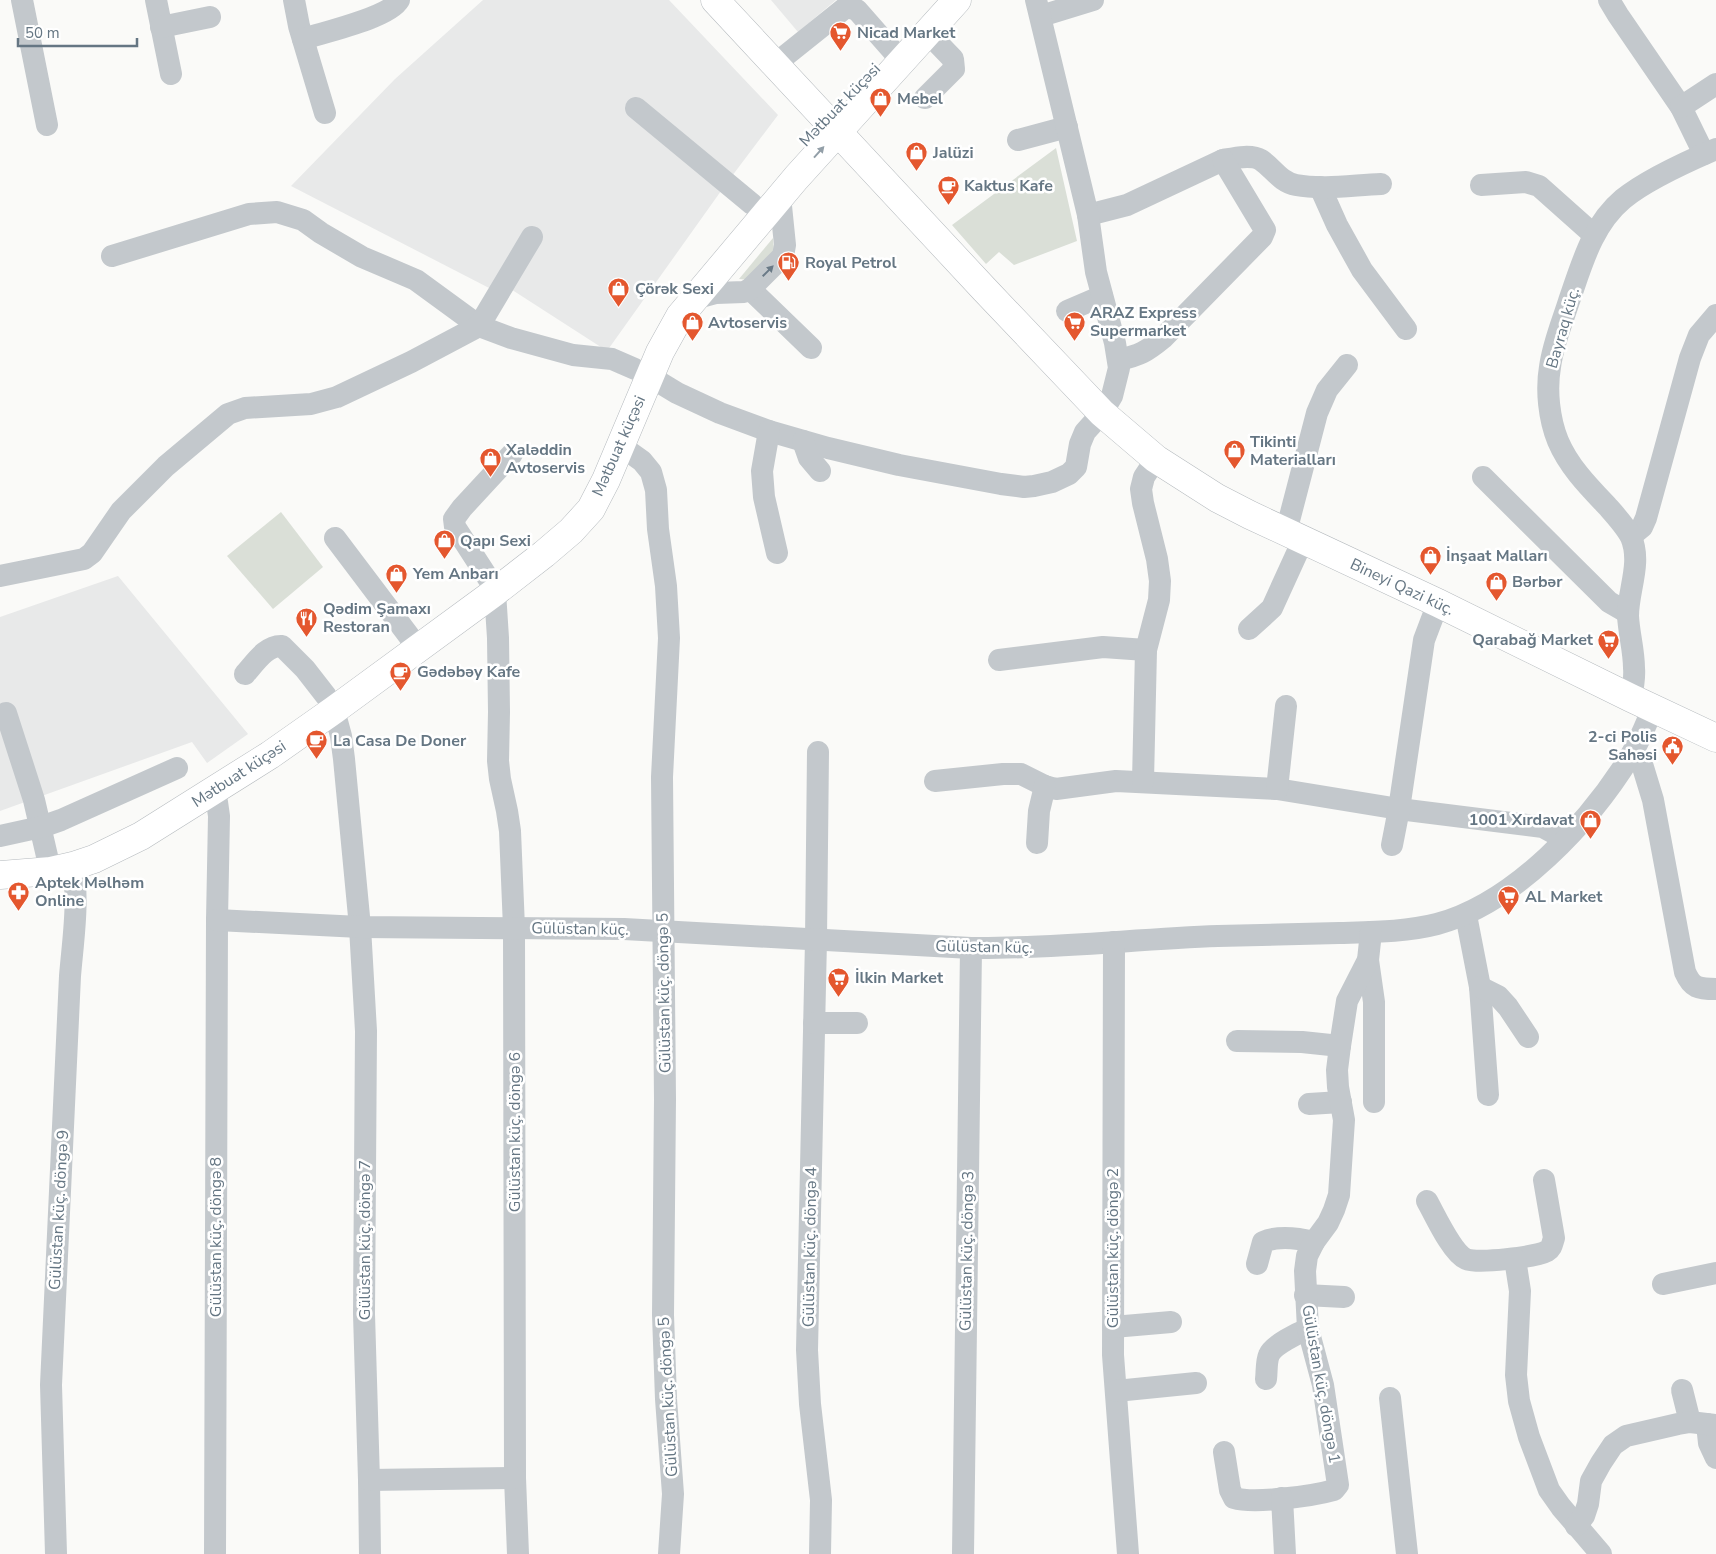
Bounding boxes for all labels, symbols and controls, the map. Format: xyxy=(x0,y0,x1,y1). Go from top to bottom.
scale bar xyxy=(18,15,136,47)
supermarket icon: Nicad Market xyxy=(829,21,853,52)
place label: Nicad Market xyxy=(857,22,956,44)
text: 50 m xyxy=(25,23,60,43)
street label: Mətbuat küçəsi xyxy=(794,58,886,152)
shop icon: Mebel xyxy=(869,87,893,118)
place label: Mebel xyxy=(897,88,943,110)
shop icon: Jalüzi xyxy=(905,141,929,172)
place label: Jalüzi xyxy=(932,142,973,164)
one-way arrow xyxy=(813,146,825,158)
cafe icon: Kaktus Kafe xyxy=(936,174,960,205)
place label: Kaktus Kafe xyxy=(964,175,1053,197)
fuel station icon: Royal Petrol xyxy=(777,251,801,282)
place label: Royal Petrol xyxy=(805,252,897,274)
one-way arrow xyxy=(762,265,774,277)
shop icon: Çörək Sexi xyxy=(607,277,631,308)
place label: Çörək Sexi xyxy=(635,278,714,300)
street label: Bayraq küç. xyxy=(1541,285,1585,371)
place label: ARAZ Express Supermarket xyxy=(1090,302,1197,342)
supermarket icon: ARAZ Express Supermarket xyxy=(1062,310,1086,341)
shop icon: Avtoservis xyxy=(680,311,704,342)
place label: Avtoservis xyxy=(708,312,787,334)
street label: Mətbuat küçəsi xyxy=(587,392,651,500)
place label: Tikinti Materialları xyxy=(1250,431,1336,471)
place label: Xaləddin Avtoservis xyxy=(505,439,585,479)
shop icon: Tikinti Materialları xyxy=(1222,439,1246,470)
shop icon: Xaləddin Avtoservis xyxy=(478,447,502,478)
shop icon: Qapı Sexi xyxy=(432,529,456,560)
place label: Qapı Sexi xyxy=(460,530,531,552)
shop icon: İnşaat Malları xyxy=(1418,544,1442,575)
place label: İnşaat Malları xyxy=(1446,545,1548,567)
street label: Bineyi Qazi küç. xyxy=(1346,553,1458,621)
shop icon: Yem Anbarı xyxy=(385,562,409,593)
place label: Yem Anbarı xyxy=(412,563,499,585)
shop icon: Bərbər xyxy=(1484,570,1508,601)
place label: Bərbər xyxy=(1512,571,1563,593)
place label: Qədim Şamaxı Restoran xyxy=(323,598,431,638)
restaurant icon: Qədim Şamaxı Restoran xyxy=(295,606,319,637)
supermarket icon: Qarabağ Market xyxy=(1597,628,1621,659)
place label: Qarabağ Market xyxy=(1472,629,1594,651)
cafe icon: Gədəbəy Kafe xyxy=(389,660,413,691)
place label: Gədəbəy Kafe xyxy=(417,661,521,683)
place label: 2-ci Polis Sahəsi xyxy=(1588,726,1657,766)
cafe icon: La Casa De Doner xyxy=(305,729,329,760)
place label: La Casa De Doner xyxy=(333,730,467,752)
public building icon: 2-ci Polis Sahəsi xyxy=(1661,734,1685,765)
street label: Mətbuat küçəsi xyxy=(188,735,290,813)
shop icon: 1001 Xırdavat xyxy=(1578,808,1602,839)
place label: 1001 Xırdavat xyxy=(1469,809,1575,831)
place label: Aptek Mәlhәm Online xyxy=(35,872,144,912)
pharmacy icon: Aptek Mәlhәm Online xyxy=(7,880,31,911)
supermarket icon: AL Market xyxy=(1497,885,1521,916)
place label: AL Market xyxy=(1525,886,1603,908)
street label: Gülüstan küç. döngə 5 xyxy=(652,913,676,1073)
street label: Gülüstan küç. xyxy=(531,917,629,941)
street label: Gülüstan küç. xyxy=(935,935,1033,959)
supermarket icon: İlkin Market xyxy=(827,966,851,997)
place label: İlkin Market xyxy=(855,967,944,989)
street label: Gülüstan küç. döngə 6 xyxy=(504,1052,526,1212)
street label: Gülüstan küç. döngə 9 xyxy=(44,1129,74,1291)
street label: Gülüstan küç. döngə 8 xyxy=(205,1157,227,1317)
street label: Gülüstan küç. döngə 7 xyxy=(354,1160,376,1320)
street label: Gülüstan küç. döngə 4 xyxy=(798,1166,822,1327)
street label: Gülüstan küç. döngə 2 xyxy=(1102,1168,1124,1328)
street label: Gülüstan küç. döngə 3 xyxy=(955,1171,979,1331)
street label: Gülüstan küç. döngə 1 xyxy=(1296,1303,1346,1465)
street label: Gülüstan küç. döngə 5 xyxy=(653,1316,683,1478)

